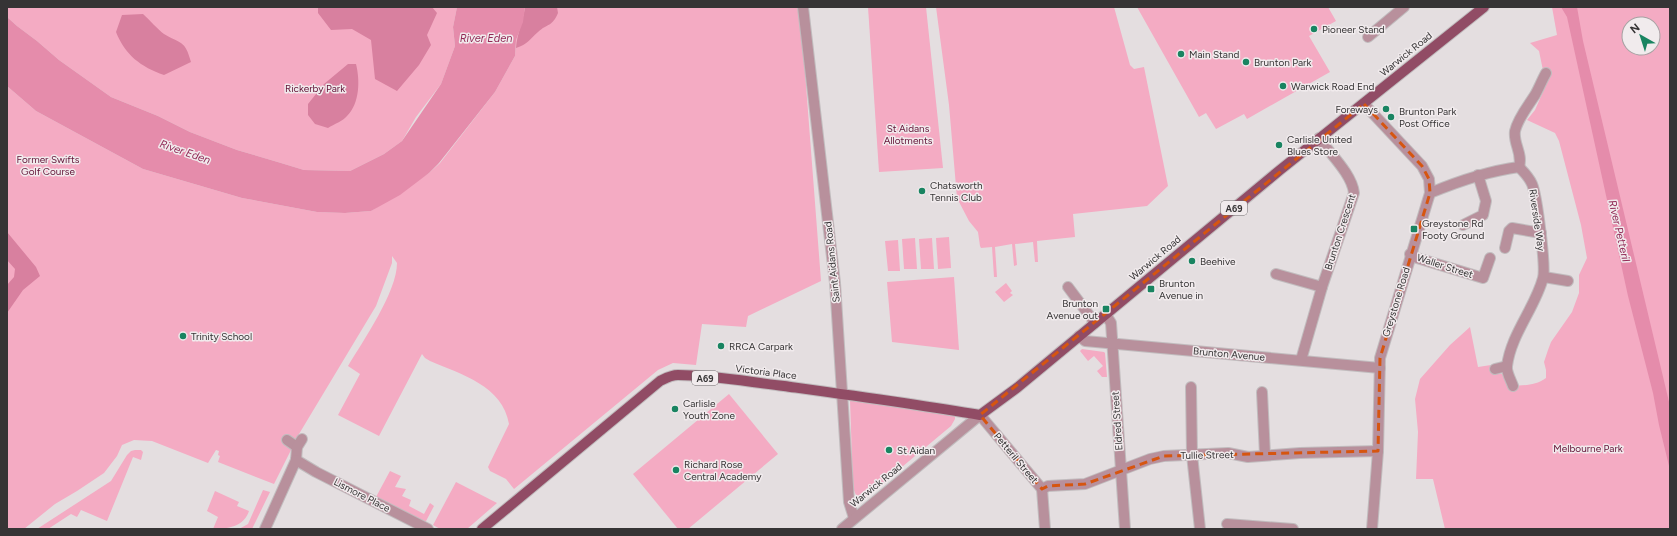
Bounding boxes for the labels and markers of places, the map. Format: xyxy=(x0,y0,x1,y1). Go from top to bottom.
place label: Pioneer Stand xyxy=(1322,23,1385,36)
marker: Pioneer Stand xyxy=(1309,24,1319,34)
place label: Main Stand xyxy=(1189,48,1240,61)
marker: Main Stand xyxy=(1176,49,1186,59)
place label: Brunton Park xyxy=(1254,56,1311,69)
marker: Brunton Park xyxy=(1241,57,1251,67)
place label: Warwick Road End xyxy=(1291,80,1375,93)
marker: Warwick Road End xyxy=(1278,81,1288,91)
place label: Foreways xyxy=(1335,103,1378,116)
marker: Foreways xyxy=(1381,104,1391,114)
place label: Brunton Park Post Office xyxy=(1399,105,1456,130)
marker: Brunton Park Post Office xyxy=(1386,112,1396,122)
place label: Carlisle United Blues Store xyxy=(1287,133,1352,158)
marker: Carlisle United Blues Store xyxy=(1274,140,1284,150)
place label: Chatsworth Tennis Club xyxy=(930,179,983,204)
marker: Chatsworth Tennis Club xyxy=(917,186,927,196)
place label: Greystone Rd Footy Ground xyxy=(1422,217,1484,242)
marker: Greystone Rd Footy Ground xyxy=(1409,224,1419,234)
place label: Beehive xyxy=(1200,255,1236,268)
marker: Beehive xyxy=(1187,256,1197,266)
place label: Brunton Avenue in xyxy=(1159,277,1204,302)
marker: Brunton Avenue in xyxy=(1146,284,1156,294)
place label: Brunton Avenue out xyxy=(1047,297,1098,322)
marker: Brunton Avenue out xyxy=(1101,304,1111,314)
place label: Trinity School xyxy=(191,330,252,343)
marker: Trinity School xyxy=(178,331,188,341)
place label: RRCA Carpark xyxy=(729,340,793,353)
marker: RRCA Carpark xyxy=(716,341,726,351)
place label: Carlisle Youth Zone xyxy=(683,397,735,422)
marker: Carlisle Youth Zone xyxy=(670,404,680,414)
place label: St Aidan xyxy=(897,444,935,457)
marker: St Aidan xyxy=(884,445,894,455)
place label: Richard Rose Central Academy xyxy=(684,458,762,483)
marker: Richard Rose Central Academy xyxy=(671,465,681,475)

